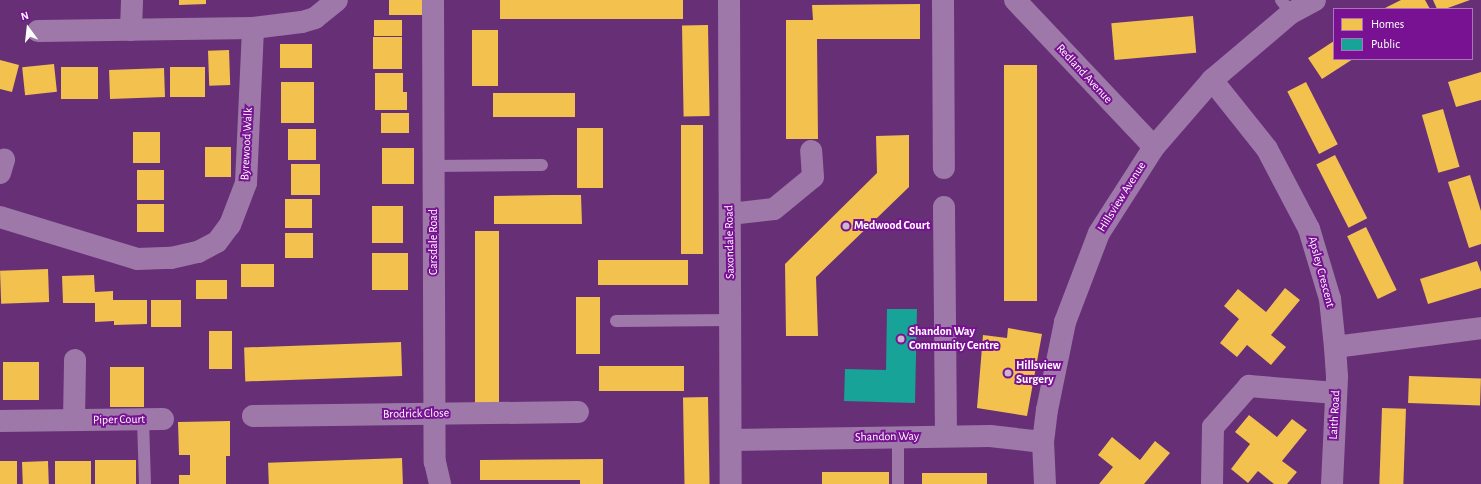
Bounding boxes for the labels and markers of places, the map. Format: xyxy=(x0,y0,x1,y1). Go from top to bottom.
place label: Medwood Court xyxy=(854,219,930,233)
marker: Medwood Court xyxy=(841,221,851,231)
place label: Shandon Way Community Centre xyxy=(909,325,999,353)
marker: Shandon Way Community Centre xyxy=(896,334,906,344)
place label: Hillsview Surgery xyxy=(1016,359,1061,387)
marker: Hillsview Surgery xyxy=(1003,368,1013,378)

